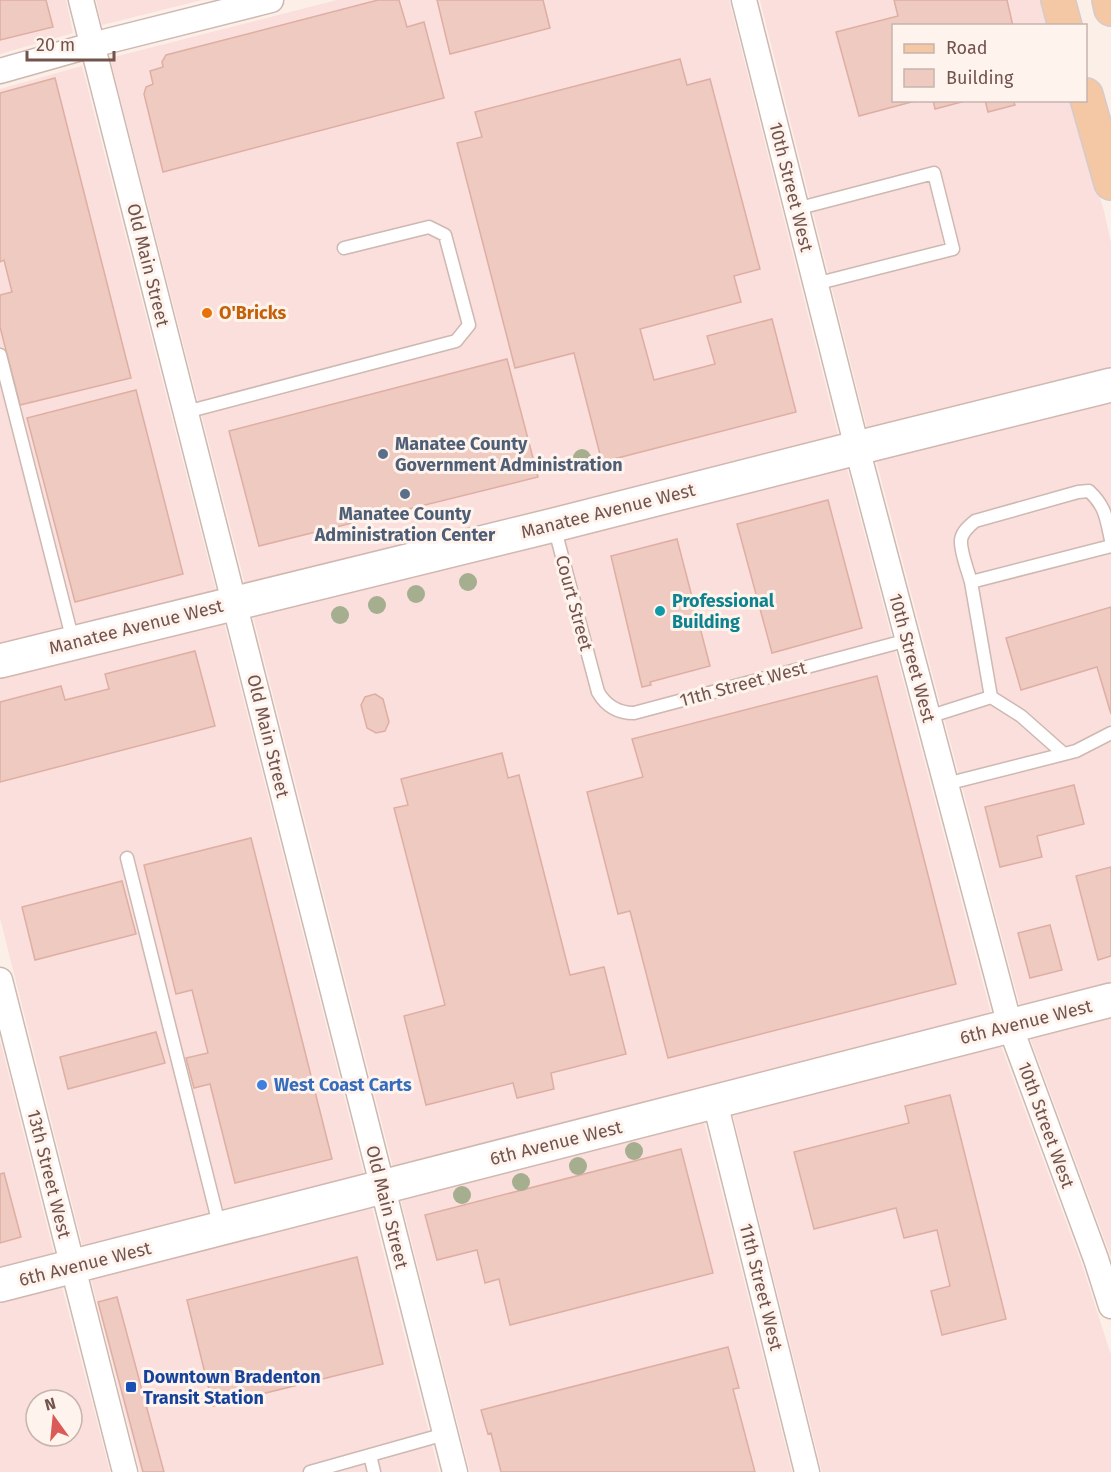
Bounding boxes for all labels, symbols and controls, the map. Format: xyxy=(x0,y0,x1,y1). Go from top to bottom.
scale bar xyxy=(27,24,114,62)
legend xyxy=(892,24,1087,102)
text: 20 m xyxy=(36,34,75,56)
text: Road xyxy=(946,37,988,59)
text: Building xyxy=(946,67,1014,89)
street label: 10th Street West xyxy=(764,120,818,255)
street label: Old Main Street xyxy=(122,201,174,329)
place label: O'Bricks xyxy=(219,302,287,324)
marker: O'Bricks xyxy=(200,306,214,320)
place label: Manatee County Government Administration xyxy=(395,433,623,476)
marker: Manatee County Government Administration xyxy=(376,447,390,461)
street label: Manatee Avenue West xyxy=(519,479,698,543)
marker: Manatee County Administration Center xyxy=(398,487,412,501)
place label: Manatee County Administration Center xyxy=(314,503,496,546)
street label: Court Street xyxy=(551,553,597,654)
place label: Professional Building xyxy=(672,590,775,633)
street label: 10th Street West xyxy=(884,591,940,725)
street label: Manatee Avenue West xyxy=(47,595,226,659)
marker: Professional Building xyxy=(653,604,667,618)
street label: 11th Street West xyxy=(677,656,809,711)
street label: Old Main Street xyxy=(242,672,294,800)
street label: 6th Avenue West xyxy=(958,995,1095,1049)
street label: 10th Street West xyxy=(1013,1059,1079,1192)
place label: West Coast Carts xyxy=(274,1074,412,1096)
marker: West Coast Carts xyxy=(255,1078,269,1092)
street label: 13th Street West xyxy=(22,1107,76,1241)
street label: 6th Avenue West xyxy=(488,1116,625,1170)
street label: Old Main Street xyxy=(361,1143,413,1271)
street label: 11th Street West xyxy=(735,1221,788,1353)
street label: 6th Avenue West xyxy=(17,1237,154,1291)
place label: Downtown Bradenton Transit Station xyxy=(143,1366,321,1409)
marker: Downtown Bradenton Transit Station xyxy=(124,1380,138,1394)
north arrow xyxy=(24,1388,84,1448)
text: N xyxy=(43,1393,58,1415)

